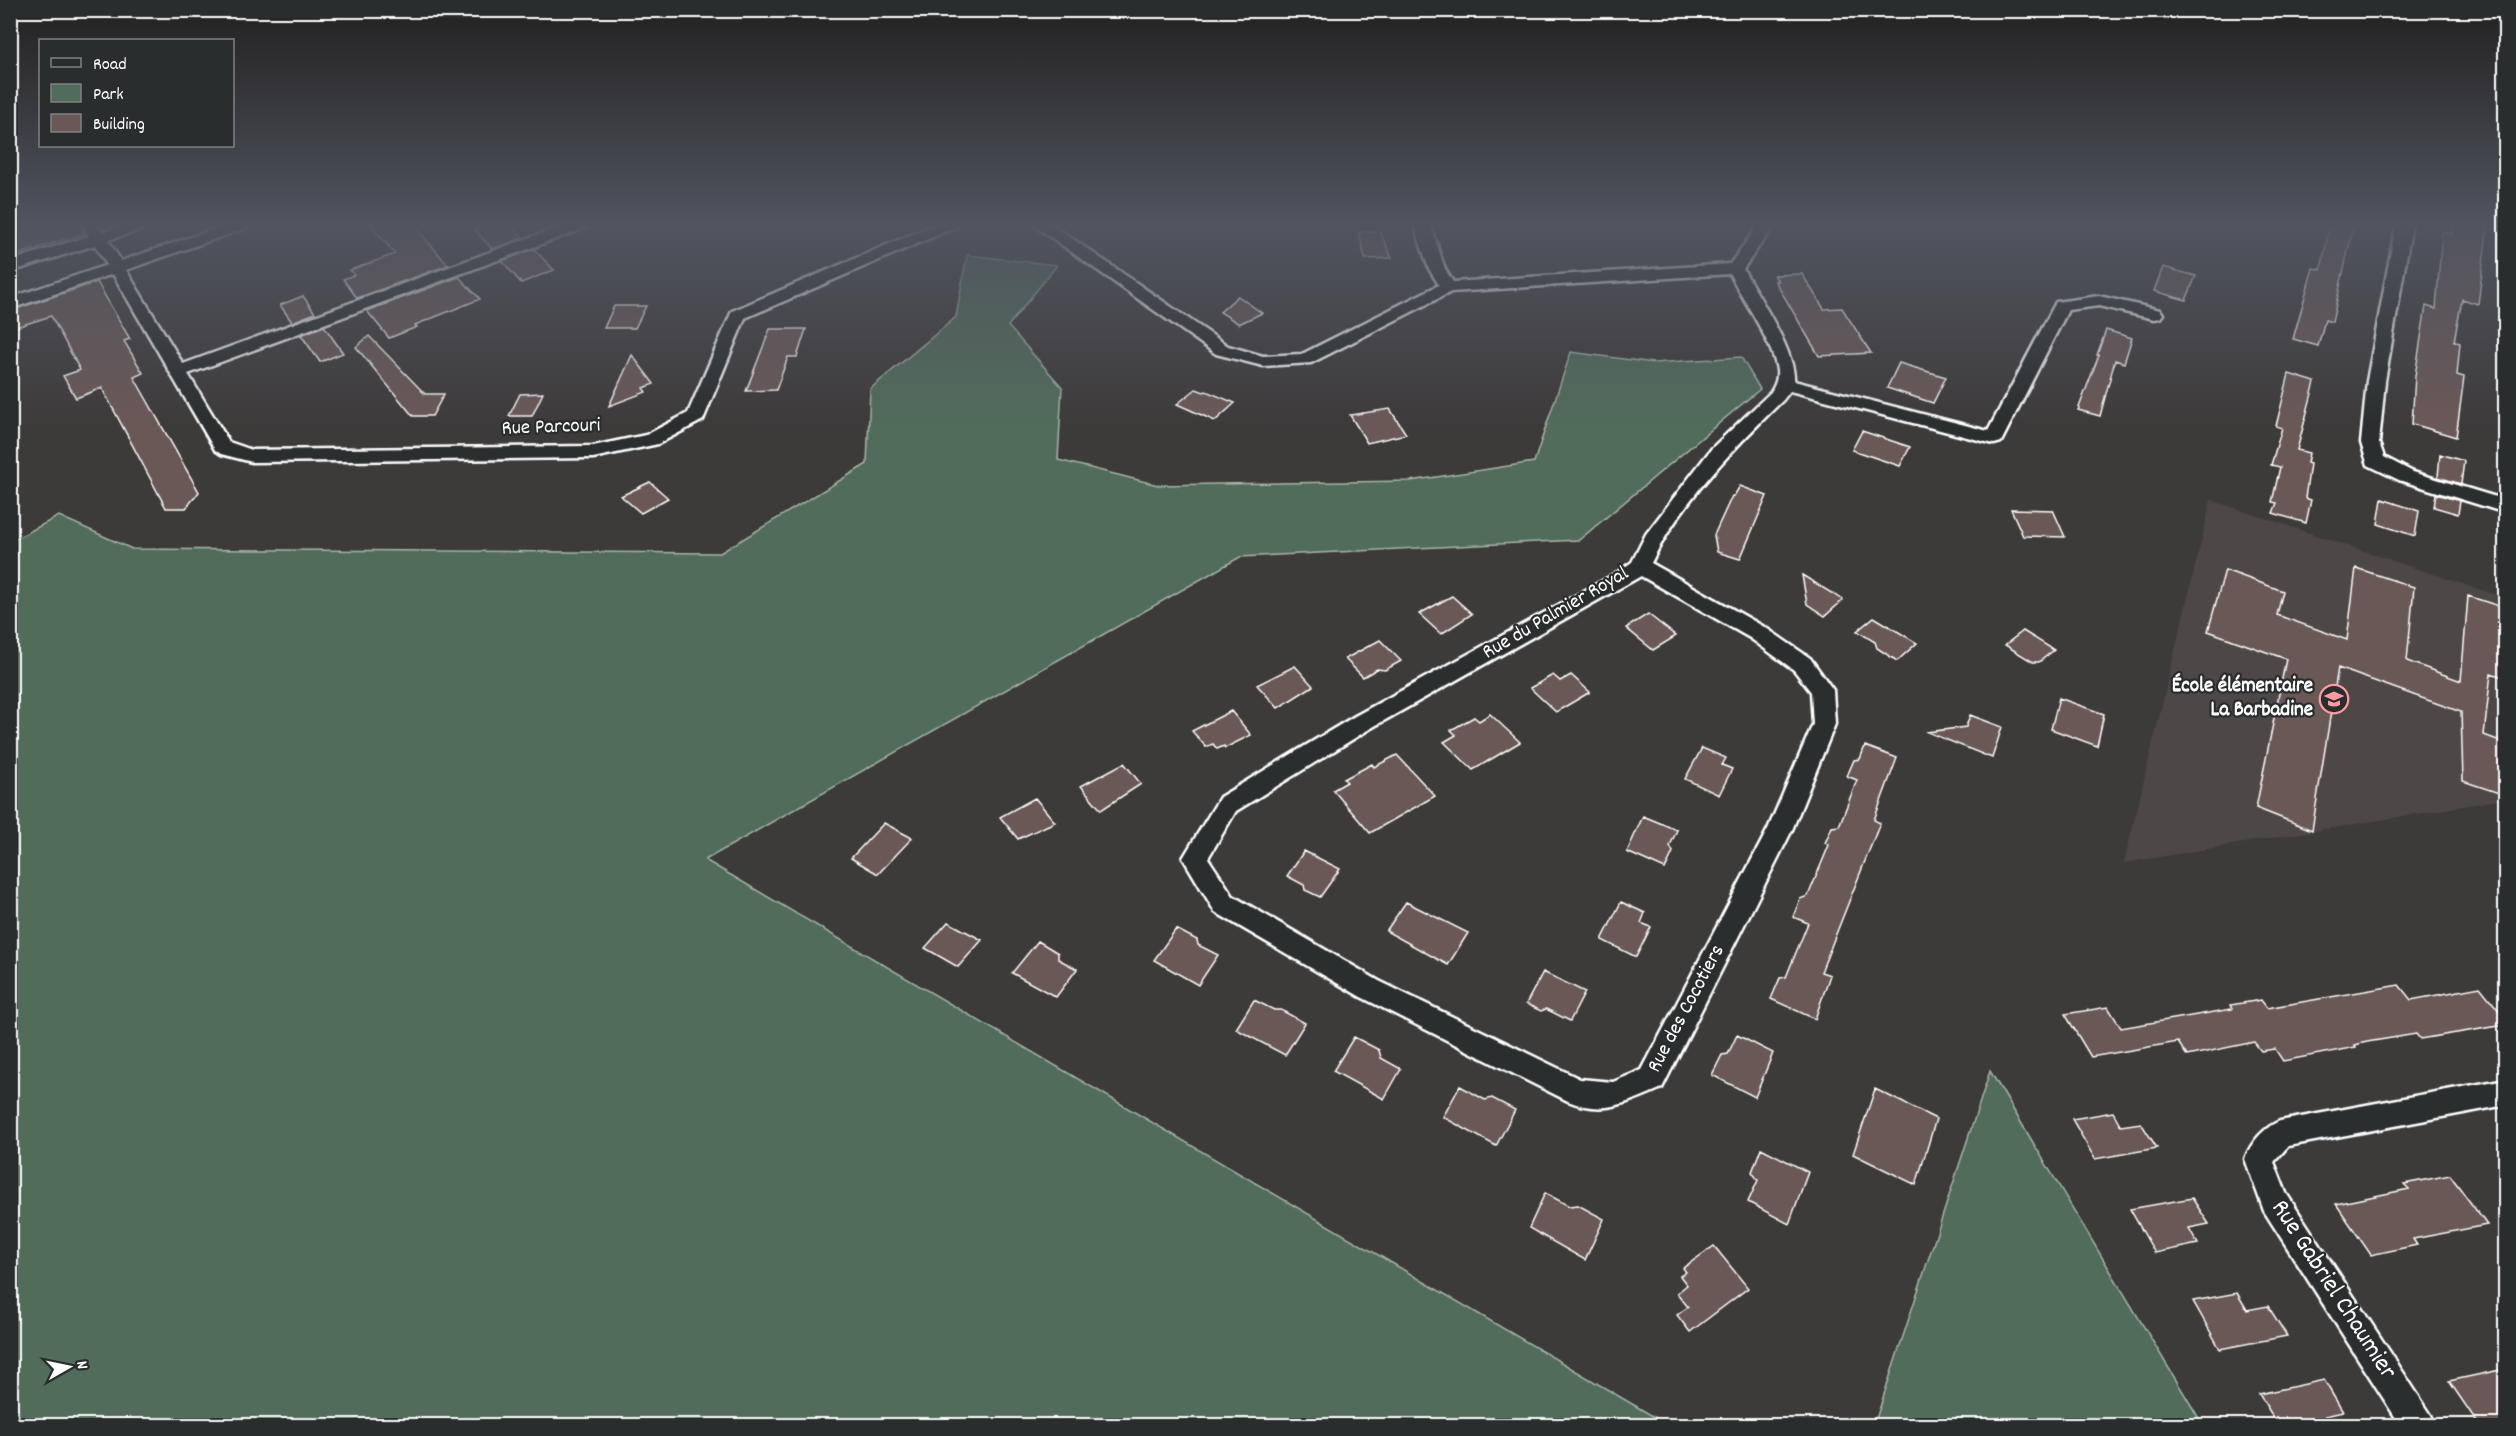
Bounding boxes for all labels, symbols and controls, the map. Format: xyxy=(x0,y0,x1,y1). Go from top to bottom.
legend xyxy=(39,39,234,147)
text: Road xyxy=(93,53,127,78)
text: Park xyxy=(93,83,124,108)
text: Building xyxy=(93,113,145,138)
street label: Rue Parcouri xyxy=(501,411,601,445)
street label: Rue du Palmier Royal xyxy=(1477,560,1635,668)
place label: École élémentaire La Barbadine xyxy=(2172,672,2313,726)
school or university icon: École élémentaire La Barbadine xyxy=(2318,683,2350,715)
street label: Rue des Cocotiers xyxy=(1641,940,1733,1078)
street label: Rue Gabriel Chaumier xyxy=(2261,1193,2405,1387)
north arrow xyxy=(39,1337,99,1397)
text: N xyxy=(69,1359,93,1371)

